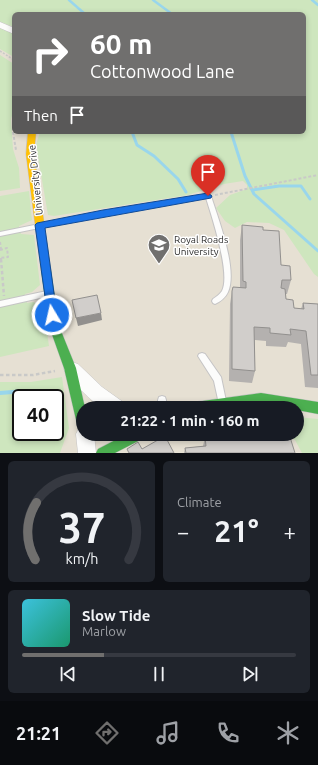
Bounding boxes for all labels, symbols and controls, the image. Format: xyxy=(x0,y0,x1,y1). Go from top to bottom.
icon: right xyxy=(24,28,76,80)
text: 60 m xyxy=(90,28,152,59)
text: Cottonwood Lane xyxy=(90,61,235,81)
icon: arrive xyxy=(66,104,88,126)
text: Then xyxy=(24,107,58,124)
street label: University Drive xyxy=(26,144,45,216)
pin xyxy=(191,155,225,196)
icon: arrive xyxy=(197,161,219,183)
school or university icon: Royal Roads University xyxy=(146,232,172,265)
place label: Royal Roads University xyxy=(174,234,228,257)
position arrow xyxy=(31,294,73,336)
speed limit sign: 40 xyxy=(12,389,64,441)
text: 21:22 · 1 min · 160 m xyxy=(121,412,259,429)
text: Climate xyxy=(177,495,222,509)
text: 37 xyxy=(58,503,105,550)
text: 21° xyxy=(214,514,259,548)
text: − xyxy=(177,519,189,544)
text: + xyxy=(284,519,296,544)
text: km/h xyxy=(65,550,98,566)
text: Slow Tide xyxy=(82,607,150,624)
text: Marlow xyxy=(82,624,126,638)
icon: previous xyxy=(57,663,79,685)
icon: pause xyxy=(148,663,170,685)
icon: next xyxy=(239,663,261,685)
icon: directions xyxy=(93,719,121,747)
icon: music xyxy=(154,719,182,747)
icon: phone xyxy=(214,719,242,747)
icon: climate xyxy=(274,719,302,747)
text: 21:21 xyxy=(16,723,61,743)

